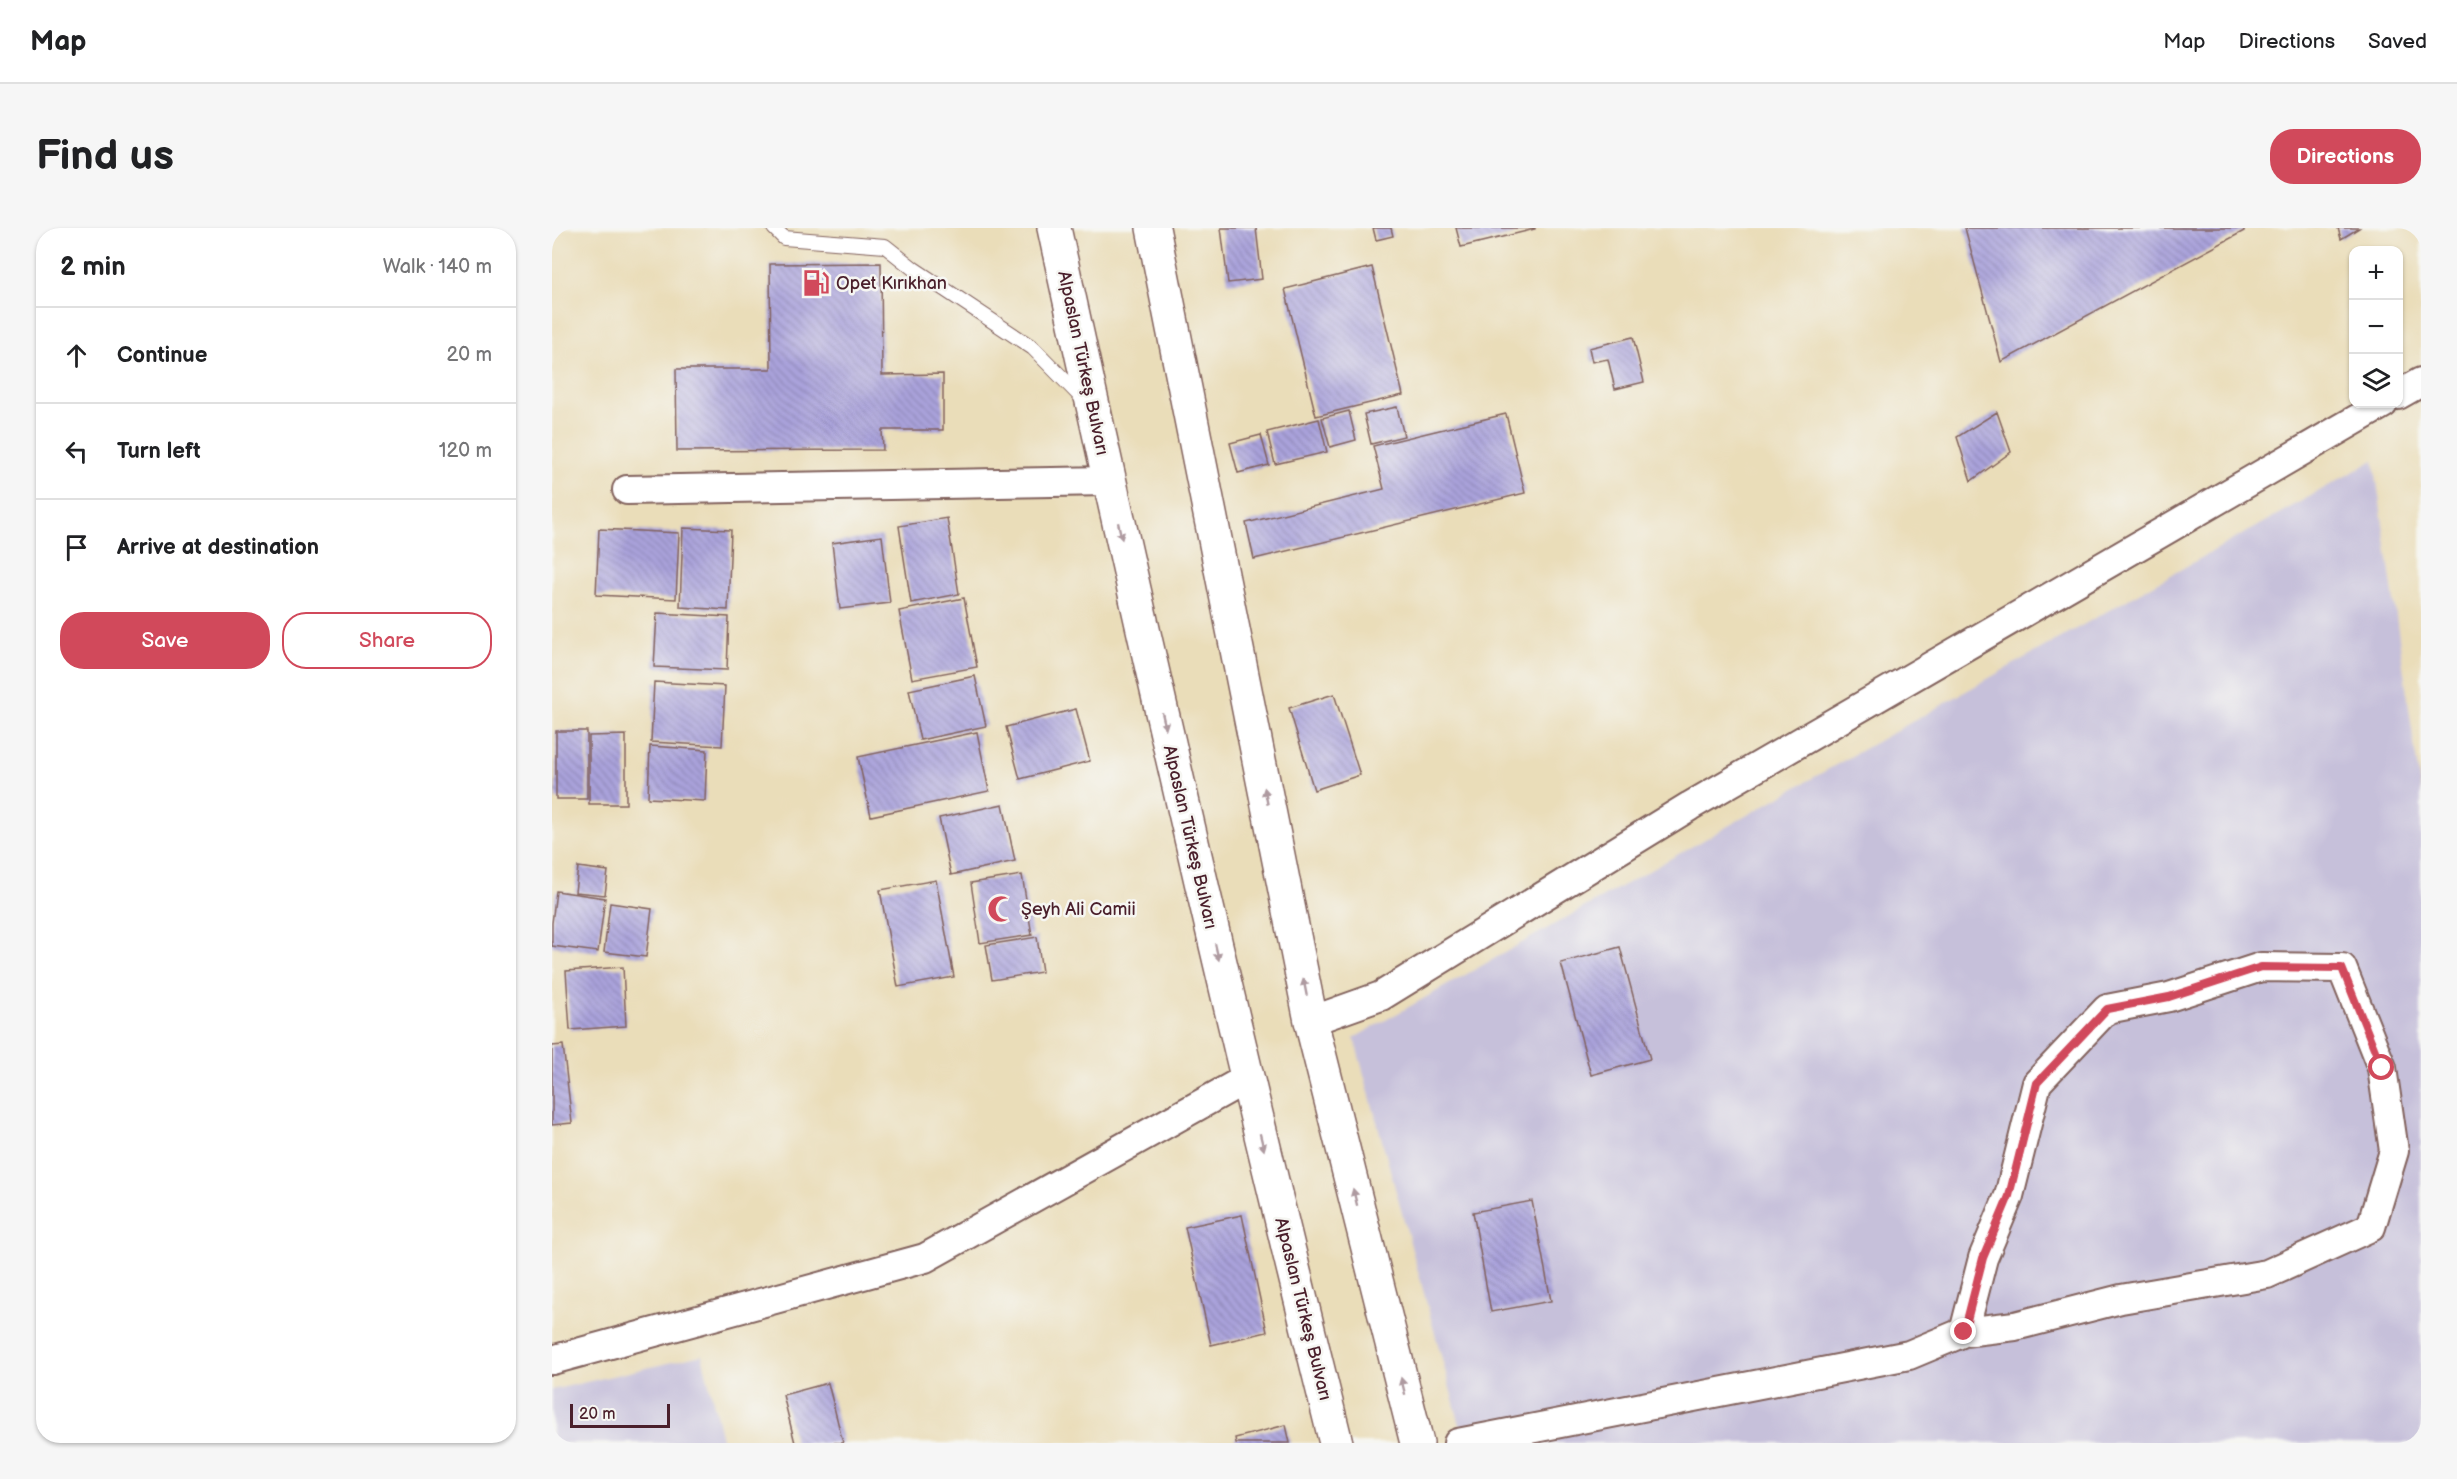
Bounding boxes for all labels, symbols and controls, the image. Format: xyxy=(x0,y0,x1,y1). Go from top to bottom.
text: Map xyxy=(30,25,86,58)
text: Map xyxy=(2163,29,2206,54)
text: Directions xyxy=(2239,29,2335,54)
text: Saved xyxy=(2368,29,2427,54)
button: Directions xyxy=(2270,129,2421,184)
text: Find us xyxy=(36,131,174,182)
map controls xyxy=(2349,246,2403,408)
button: + xyxy=(2349,246,2403,300)
text: 2 min xyxy=(60,252,126,283)
text: Walk · 140 m xyxy=(383,255,492,279)
fuel station icon: Opet Kırıkhan xyxy=(801,268,831,298)
street label: Alpaslan Türkeş Bulvarı xyxy=(1053,269,1113,457)
place label: Opet Kırıkhan xyxy=(836,273,947,294)
button: − xyxy=(2349,300,2403,354)
icon: ahead xyxy=(60,339,93,372)
text: Continue xyxy=(117,342,207,369)
text: 20 m xyxy=(447,343,492,367)
button: layers xyxy=(2349,354,2403,408)
icon: left xyxy=(60,435,93,468)
text: Turn left xyxy=(117,438,201,465)
text: 120 m xyxy=(439,439,492,463)
one-way arrow xyxy=(1116,522,1126,541)
icon: arrive xyxy=(60,531,93,564)
text: Arrive at destination xyxy=(117,534,319,561)
button: Save xyxy=(60,612,270,669)
button: Share xyxy=(282,612,492,669)
one-way arrow xyxy=(1160,712,1169,731)
street label: Alpaslan Türkeş Bulvarı xyxy=(1159,743,1221,931)
one-way arrow xyxy=(1261,786,1270,805)
mosque icon: Şeyh Ali Camii xyxy=(986,894,1016,924)
place label: Şeyh Ali Camii xyxy=(1021,899,1136,920)
one-way arrow xyxy=(1213,943,1222,962)
one-way arrow xyxy=(1300,977,1309,996)
route start xyxy=(2368,1054,2394,1080)
one-way arrow xyxy=(1257,1133,1267,1151)
one-way arrow xyxy=(1350,1188,1360,1206)
street label: Alpaslan Türkeş Bulvarı xyxy=(1270,1215,1336,1403)
route end xyxy=(1950,1318,1976,1344)
one-way arrow xyxy=(1397,1377,1407,1395)
scale bar xyxy=(570,1401,670,1428)
text: 20 m xyxy=(579,1405,615,1424)

